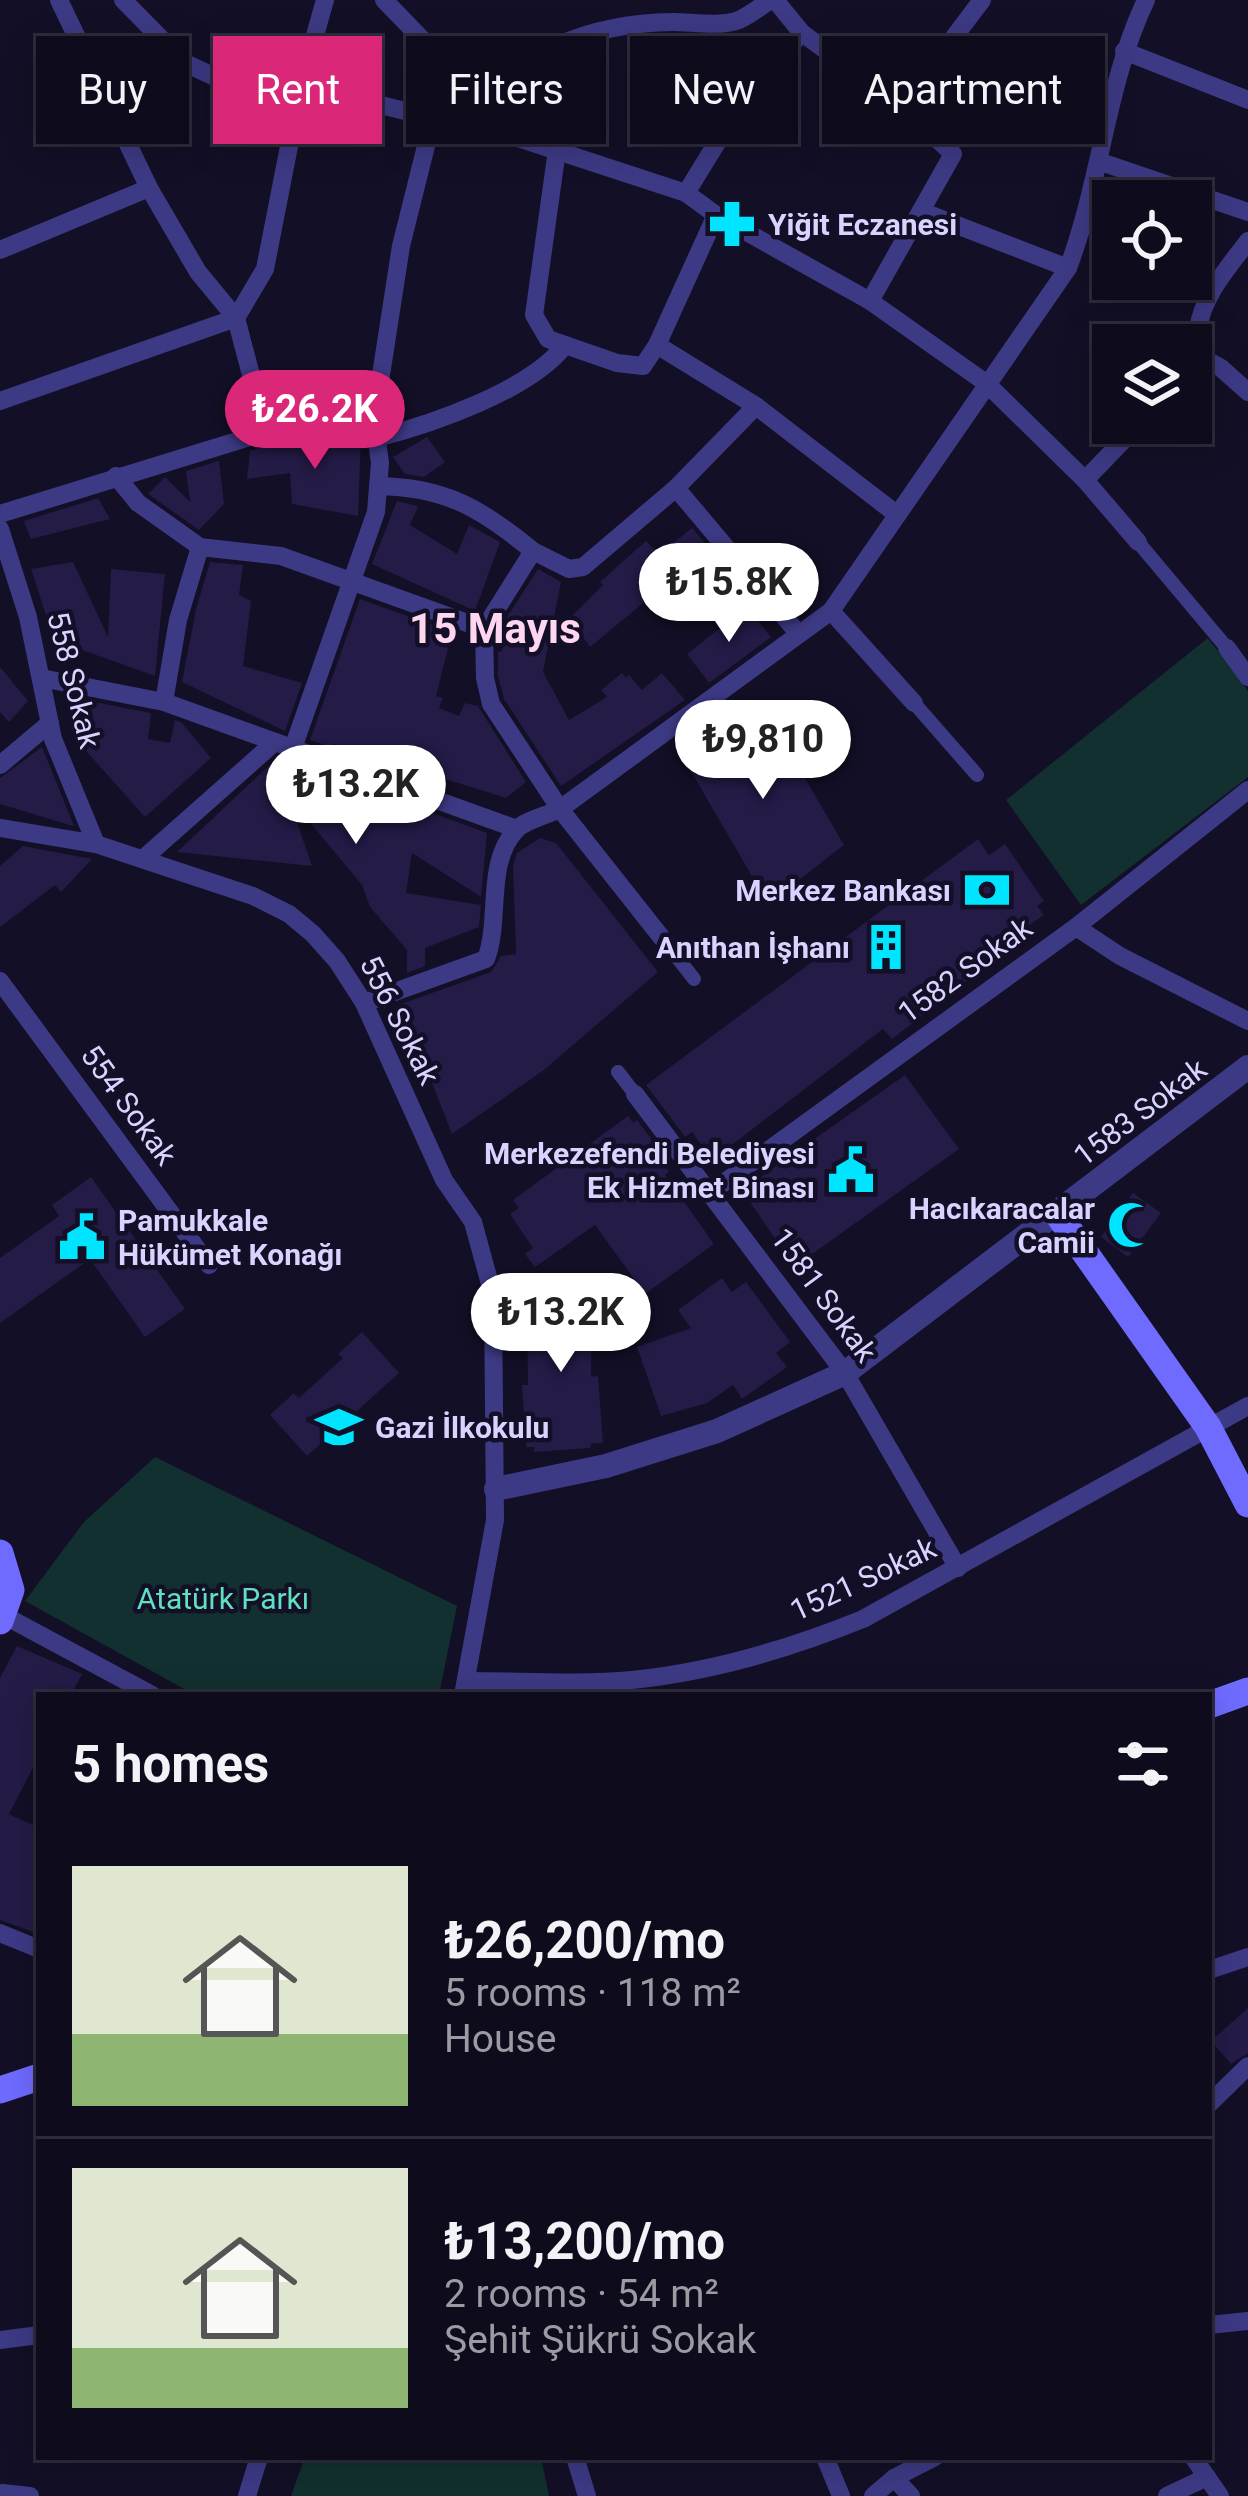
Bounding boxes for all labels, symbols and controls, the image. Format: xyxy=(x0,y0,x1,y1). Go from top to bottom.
chip: Buy xyxy=(36,36,189,144)
chip: Rent xyxy=(213,36,382,144)
chip: Filters xyxy=(406,36,606,144)
chip: New xyxy=(630,36,798,144)
chip: Apartment xyxy=(822,36,1105,144)
map controls xyxy=(1092,180,1212,444)
button: locate xyxy=(1092,180,1212,300)
pharmacy icon: Yiğit Eczanesi xyxy=(707,199,757,249)
place label: Yiğit Eczanesi xyxy=(768,207,957,242)
button: layers xyxy=(1092,324,1212,444)
pin: ₺26.2K xyxy=(217,370,413,472)
text: ₺26.2K xyxy=(252,386,378,432)
pin: ₺15.8K xyxy=(631,543,827,645)
text: ₺15.8K xyxy=(666,559,792,605)
district label: 15 Mayıs xyxy=(409,604,581,653)
street label: 558 Sokak xyxy=(40,608,108,753)
pin: ₺9,810 xyxy=(665,700,861,802)
text: ₺9,810 xyxy=(702,716,824,762)
pin: ₺13.2K xyxy=(258,745,454,847)
text: ₺13.2K xyxy=(293,761,419,807)
bank icon: Merkez Bankası xyxy=(962,865,1012,915)
place label: Merkez Bankası xyxy=(735,873,951,908)
street label: 1582 Sokak xyxy=(891,909,1039,1030)
building icon: Anıthan İşhanı xyxy=(861,922,911,972)
place label: Anıthan İşhanı xyxy=(656,930,850,965)
street label: 556 Sokak xyxy=(353,950,448,1091)
street label: 554 Sokak xyxy=(74,1038,185,1172)
street label: 1583 Sokak xyxy=(1067,1050,1214,1173)
place label: Merkezefendi Belediyesi Ek Hizmet Binası xyxy=(484,1136,815,1205)
public building icon: Merkezefendi Belediyesi Ek Hizmet Binası xyxy=(826,1145,876,1195)
place label: Hacıkaracalar Camii xyxy=(909,1191,1095,1260)
mosque icon: Hacıkaracalar Camii xyxy=(1106,1200,1156,1250)
place label: Pamukkale Hükümet Konağı xyxy=(118,1203,342,1272)
public building icon: Pamukkale Hükümet Konağı xyxy=(57,1212,107,1262)
street label: 1581 Sokak xyxy=(764,1221,885,1369)
pin: ₺13.2K xyxy=(463,1273,659,1375)
text: ₺13.2K xyxy=(498,1289,624,1335)
school or university icon: Gazi İlkokulu xyxy=(314,1402,364,1452)
place label: Gazi İlkokulu xyxy=(375,1410,549,1445)
street label: 1521 Sokak xyxy=(785,1530,942,1628)
park label: Atatürk Parkı xyxy=(137,1581,309,1616)
icon: filters xyxy=(1110,1731,1176,1797)
text: 5 homes xyxy=(72,1735,269,1794)
text: ₺26,200/mo xyxy=(444,1911,725,1970)
icon: home xyxy=(168,1914,312,2058)
text: 5 rooms · 118 m² xyxy=(444,1970,741,2016)
text: House xyxy=(444,2016,556,2062)
text: ₺13,200/mo xyxy=(444,2212,725,2271)
icon: home xyxy=(168,2216,312,2360)
text: 2 rooms · 54 m² xyxy=(444,2271,719,2317)
text: Şehit Şükrü Sokak xyxy=(444,2317,756,2363)

